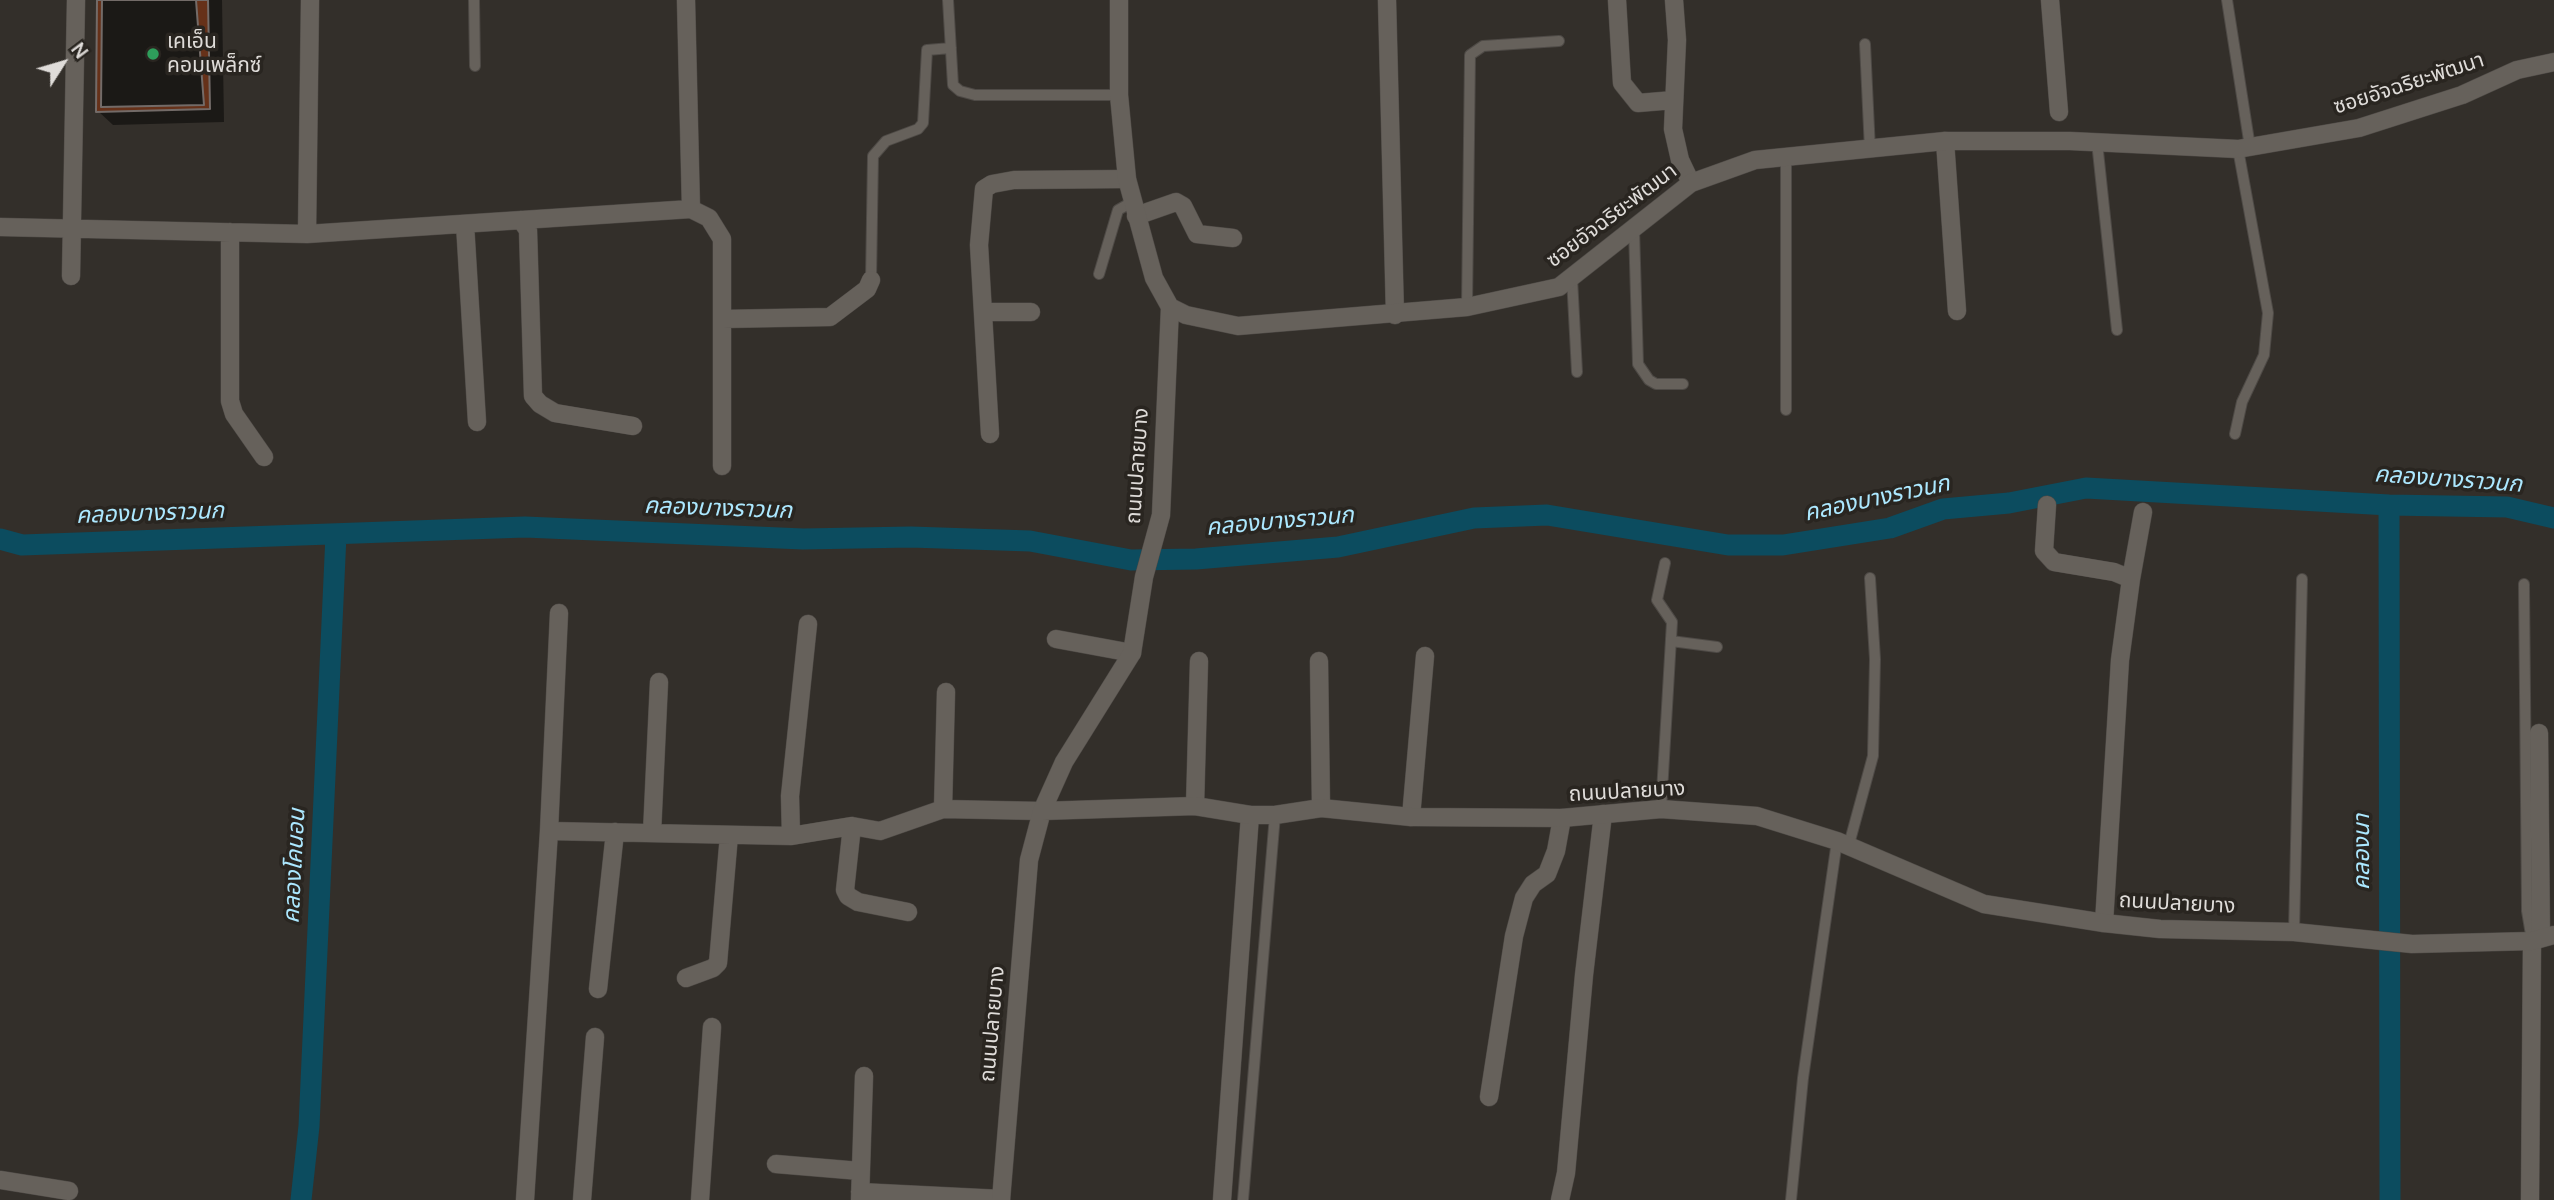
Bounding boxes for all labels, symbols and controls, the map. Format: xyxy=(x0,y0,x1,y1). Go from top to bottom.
north arrow xyxy=(28,28,98,98)
place label: เคเอ็น คอมเพล็กซ์ xyxy=(167,29,261,79)
text: N xyxy=(65,37,94,64)
marker: เคเอ็น คอมเพล็กซ์ xyxy=(145,46,161,62)
street label: ซอยอัจฉริยะพัฒนา xyxy=(2331,48,2487,120)
street label: ซอยอัจฉริยะพัฒนา xyxy=(1542,159,1682,273)
street label: ถนนปลายบาง xyxy=(1121,407,1155,525)
water label: คลองบางราวนก xyxy=(2373,461,2523,499)
water label: คลองบางราวนก xyxy=(1802,470,1952,528)
water label: คลองบางราวนก xyxy=(643,493,793,525)
water label: คลองบางราวนก xyxy=(75,498,225,530)
water label: คลองบางราวนก xyxy=(1205,502,1355,542)
street label: ถนนปลายบาง xyxy=(1568,776,1686,808)
water label: คลองโคนอน xyxy=(278,808,312,924)
water label: คลองนา xyxy=(2349,814,2377,890)
street label: ถนนปลายบาง xyxy=(2118,888,2236,920)
street label: ถนนปลายบาง xyxy=(975,965,1011,1083)

